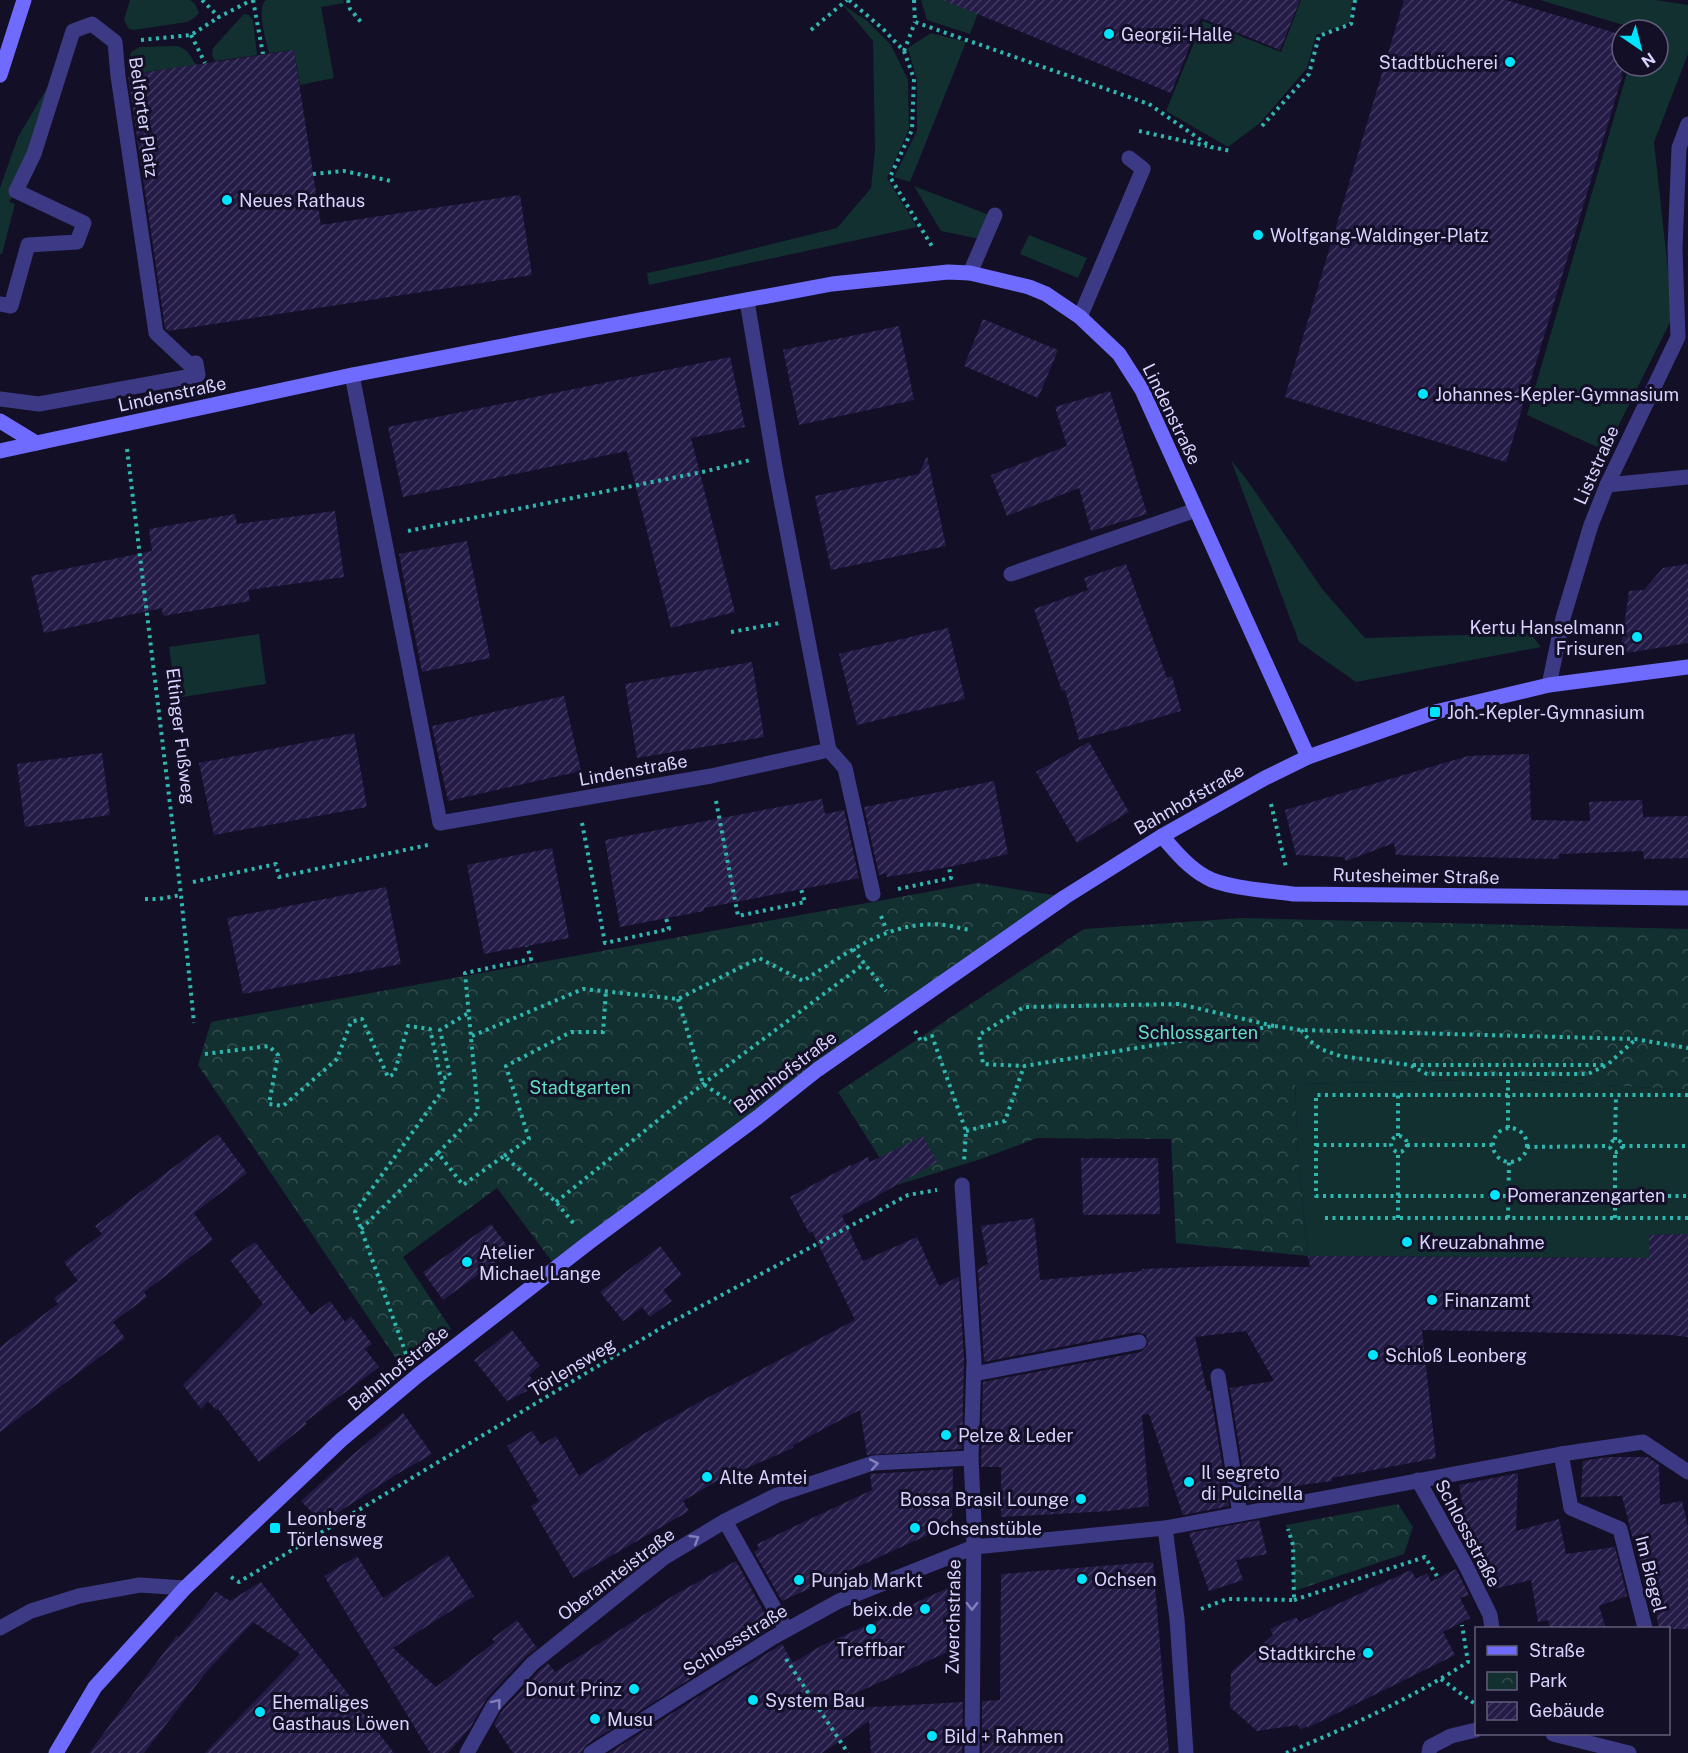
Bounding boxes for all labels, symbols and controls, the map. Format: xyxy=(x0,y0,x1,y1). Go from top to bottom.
north arrow xyxy=(1610,18,1670,78)
place label: Georgii-Halle xyxy=(1121,24,1232,45)
marker: Georgii-Halle xyxy=(1102,27,1116,41)
text: N xyxy=(1638,49,1659,71)
place label: Stadtbücherei xyxy=(1379,52,1498,73)
street label: Belforter Platz xyxy=(125,55,163,179)
marker: Stadtbücherei xyxy=(1503,55,1517,69)
place label: Neues Rathaus xyxy=(239,190,365,211)
marker: Neues Rathaus xyxy=(220,193,234,207)
place label: Wolfgang-Waldinger-Platz xyxy=(1270,225,1489,246)
marker: Wolfgang-Waldinger-Platz xyxy=(1251,228,1265,242)
street label: Lindenstraße xyxy=(1138,360,1206,468)
street label: Lindenstraße xyxy=(116,372,228,416)
place label: Johannes-Kepler-Gymnasium xyxy=(1435,384,1679,405)
marker: Johannes-Kepler-Gymnasium xyxy=(1416,387,1430,401)
street label: Liststraße xyxy=(1569,422,1623,508)
place label: Kertu Hanselmann Frisuren xyxy=(1470,617,1625,659)
marker: Kertu Hanselmann Frisuren xyxy=(1630,630,1644,644)
street label: Eltinger Fußweg xyxy=(162,667,200,805)
place label: Joh.-Kepler-Gymnasium xyxy=(1447,702,1645,723)
marker: Joh.-Kepler-Gymnasium xyxy=(1428,705,1442,719)
street label: Lindenstraße xyxy=(577,750,689,790)
street label: Bahnhofstraße xyxy=(1130,759,1248,839)
street label: Rutesheimer Straße xyxy=(1332,864,1500,888)
park label: Schlossgarten xyxy=(1138,1022,1258,1043)
street label: Bahnhofstraße xyxy=(729,1026,841,1118)
park label: Stadtgarten xyxy=(529,1077,631,1098)
place label: Pomeranzengarten xyxy=(1507,1185,1665,1206)
marker: Pomeranzengarten xyxy=(1488,1188,1502,1202)
place label: Kreuzabnahme xyxy=(1419,1232,1545,1253)
marker: Kreuzabnahme xyxy=(1400,1235,1414,1249)
place label: Atelier Michael Lange xyxy=(479,1242,601,1284)
marker: Atelier Michael Lange xyxy=(460,1255,474,1269)
place label: Finanzamt xyxy=(1444,1290,1531,1311)
marker: Finanzamt xyxy=(1425,1293,1439,1307)
street label: Bahnhofstraße xyxy=(343,1321,453,1415)
street label: Törlensweg xyxy=(525,1333,619,1401)
place label: Schloß Leonberg xyxy=(1385,1345,1527,1366)
marker: Schloß Leonberg xyxy=(1366,1348,1380,1362)
place label: Pelze & Leder xyxy=(958,1425,1073,1446)
marker: Pelze & Leder xyxy=(939,1428,953,1442)
one-way arrow xyxy=(869,1458,879,1471)
place label: Il segreto di Pulcinella xyxy=(1201,1462,1303,1504)
place label: Alte Amtei xyxy=(719,1467,807,1488)
marker: Alte Amtei xyxy=(700,1470,714,1484)
marker: Il segreto di Pulcinella xyxy=(1182,1475,1196,1489)
street label: Schlossstraße xyxy=(1431,1476,1505,1590)
place label: Bossa Brasil Lounge xyxy=(900,1489,1069,1510)
marker: Bossa Brasil Lounge xyxy=(1074,1492,1088,1506)
place label: Leonberg Törlensweg xyxy=(287,1508,383,1550)
place label: Ochsenstüble xyxy=(927,1518,1042,1539)
marker: Leonberg Törlensweg xyxy=(268,1521,282,1535)
marker: Ochsenstüble xyxy=(908,1521,922,1535)
street label: Oberamteistraße xyxy=(554,1523,678,1625)
street label: Im Biegel xyxy=(1631,1533,1671,1615)
one-way arrow xyxy=(689,1535,699,1546)
street label: Zwerchstraße xyxy=(941,1559,965,1675)
place label: Ochsen xyxy=(1094,1569,1157,1590)
place label: Punjab Markt xyxy=(811,1570,923,1591)
marker: Ochsen xyxy=(1075,1572,1089,1586)
marker: Punjab Markt xyxy=(792,1573,806,1587)
place label: beix.de xyxy=(852,1599,913,1620)
street label: Schlossstraße xyxy=(679,1600,791,1680)
one-way arrow xyxy=(966,1601,978,1610)
marker: beix.de xyxy=(918,1602,932,1616)
marker: Treffbar xyxy=(864,1622,878,1636)
legend xyxy=(1475,1627,1670,1735)
place label: Treffbar xyxy=(837,1639,905,1660)
text: Straße xyxy=(1529,1640,1585,1661)
place label: Stadtkirche xyxy=(1258,1643,1356,1664)
marker: Stadtkirche xyxy=(1361,1646,1375,1660)
text: Park xyxy=(1529,1670,1567,1691)
place label: Donut Prinz xyxy=(525,1679,622,1700)
marker: Donut Prinz xyxy=(627,1682,641,1696)
place label: System Bau xyxy=(765,1690,865,1711)
place label: Ehemaliges Gasthaus Löwen xyxy=(272,1692,410,1734)
marker: System Bau xyxy=(746,1693,760,1707)
one-way arrow xyxy=(490,1699,501,1710)
text: Gebäude xyxy=(1529,1700,1604,1721)
marker: Ehemaliges Gasthaus Löwen xyxy=(253,1705,267,1719)
place label: Musu xyxy=(607,1709,653,1730)
marker: Musu xyxy=(588,1712,602,1726)
place label: Bild + Rahmen xyxy=(944,1726,1064,1747)
marker: Bild + Rahmen xyxy=(925,1729,939,1743)

